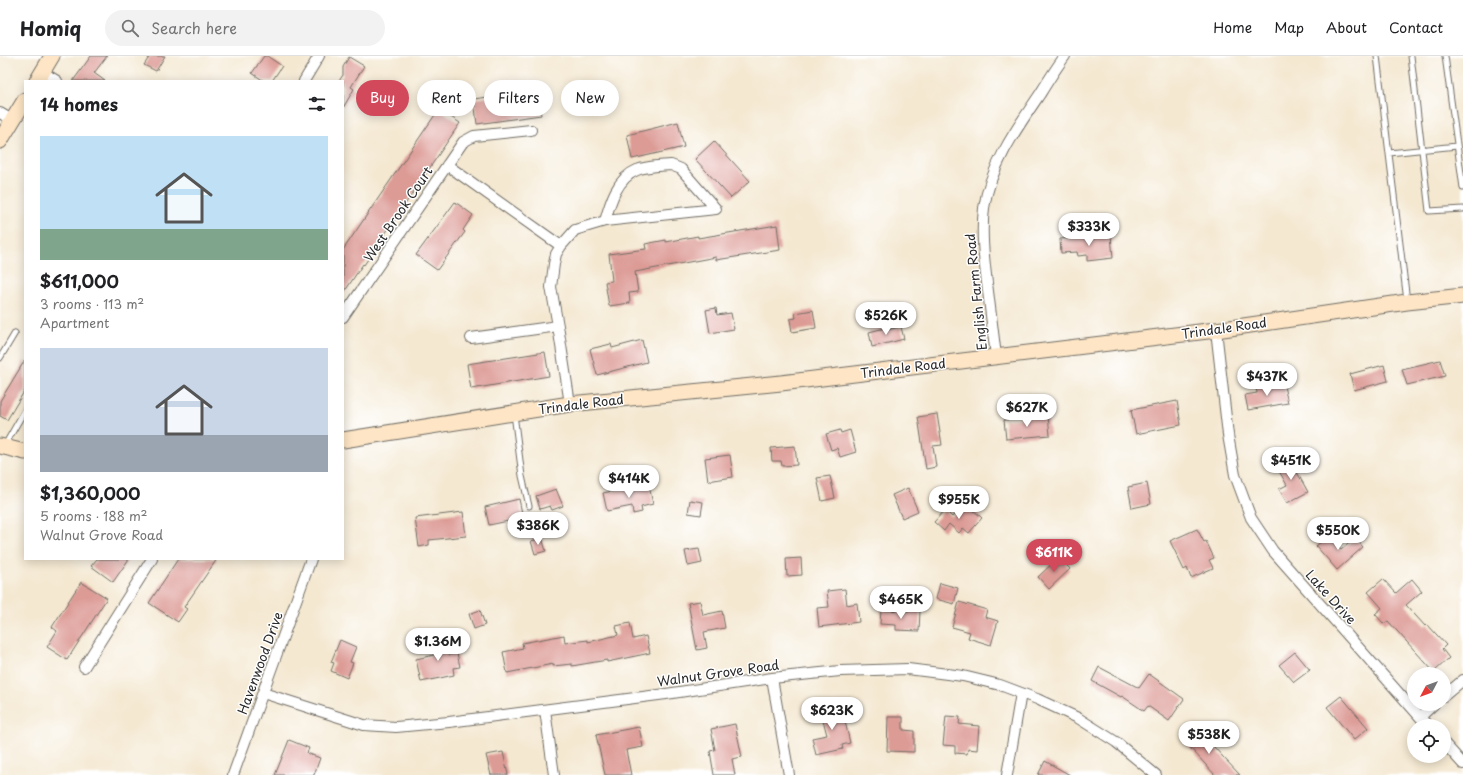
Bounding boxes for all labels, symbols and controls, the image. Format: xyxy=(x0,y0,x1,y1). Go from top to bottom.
search box xyxy=(105,10,385,46)
text: Homiq xyxy=(20,14,81,42)
text: Search here xyxy=(151,16,237,39)
icon: search xyxy=(119,17,141,39)
text: Home xyxy=(1213,17,1252,38)
text: Map xyxy=(1274,17,1304,38)
text: About xyxy=(1326,17,1367,38)
text: Contact xyxy=(1389,17,1443,38)
chip: Buy xyxy=(356,80,409,116)
chip: Rent xyxy=(417,80,476,116)
chip: Filters xyxy=(484,80,553,116)
chip: New xyxy=(561,80,619,116)
text: 14 homes xyxy=(40,91,118,117)
icon: filters xyxy=(306,93,328,115)
icon: home xyxy=(148,162,220,234)
street label: West Brook Court xyxy=(359,162,437,265)
pin: $333K xyxy=(1061,213,1117,247)
text: $333K xyxy=(1067,216,1111,235)
street label: English Farm Road xyxy=(960,233,991,351)
text: $611,000 xyxy=(40,268,119,294)
text: 3 rooms · 113 m² xyxy=(40,294,144,313)
pin: $526K xyxy=(858,302,914,336)
text: $526K xyxy=(864,305,908,324)
street label: Trindale Road xyxy=(1180,312,1268,343)
text: Apartment xyxy=(40,313,109,332)
street label: Trindale Road xyxy=(859,353,947,382)
pin: $437K xyxy=(1239,363,1295,397)
text: $437K xyxy=(1246,366,1288,385)
icon: home xyxy=(148,374,220,446)
street label: Trindale Road xyxy=(537,389,625,418)
pin: $627K xyxy=(999,394,1055,428)
text: $627K xyxy=(1006,397,1048,416)
pin: $451K xyxy=(1263,447,1319,481)
text: $451K xyxy=(1271,450,1311,469)
pin: $414K xyxy=(601,465,657,499)
text: $414K xyxy=(608,468,650,487)
text: $1,360,000 xyxy=(40,480,140,506)
pin: $955K xyxy=(931,486,987,520)
text: $955K xyxy=(938,489,980,508)
text: 5 rooms · 188 m² xyxy=(40,506,148,525)
pin: $386K xyxy=(510,512,566,546)
text: $386K xyxy=(516,515,560,534)
pin: $550K xyxy=(1310,517,1366,551)
text: $550K xyxy=(1316,520,1360,539)
text: Walnut Grove Road xyxy=(40,525,163,544)
pin: $611K xyxy=(1026,539,1082,573)
text: $611K xyxy=(1035,542,1073,561)
street label: Lake Drive xyxy=(1302,565,1361,628)
pin: $465K xyxy=(873,586,929,620)
text: $465K xyxy=(879,589,923,608)
street label: Havenwood Drive xyxy=(232,609,287,717)
pin: $1.36M xyxy=(405,628,471,662)
text: $1.36M xyxy=(414,631,462,650)
street label: Walnut Grove Road xyxy=(656,654,781,690)
north arrow xyxy=(1407,667,1451,711)
map controls xyxy=(1407,667,1451,763)
pin: $623K xyxy=(804,697,860,731)
text: $623K xyxy=(810,700,854,719)
button: locate xyxy=(1407,719,1451,763)
pin: $538K xyxy=(1181,721,1237,755)
text: $538K xyxy=(1187,724,1231,743)

